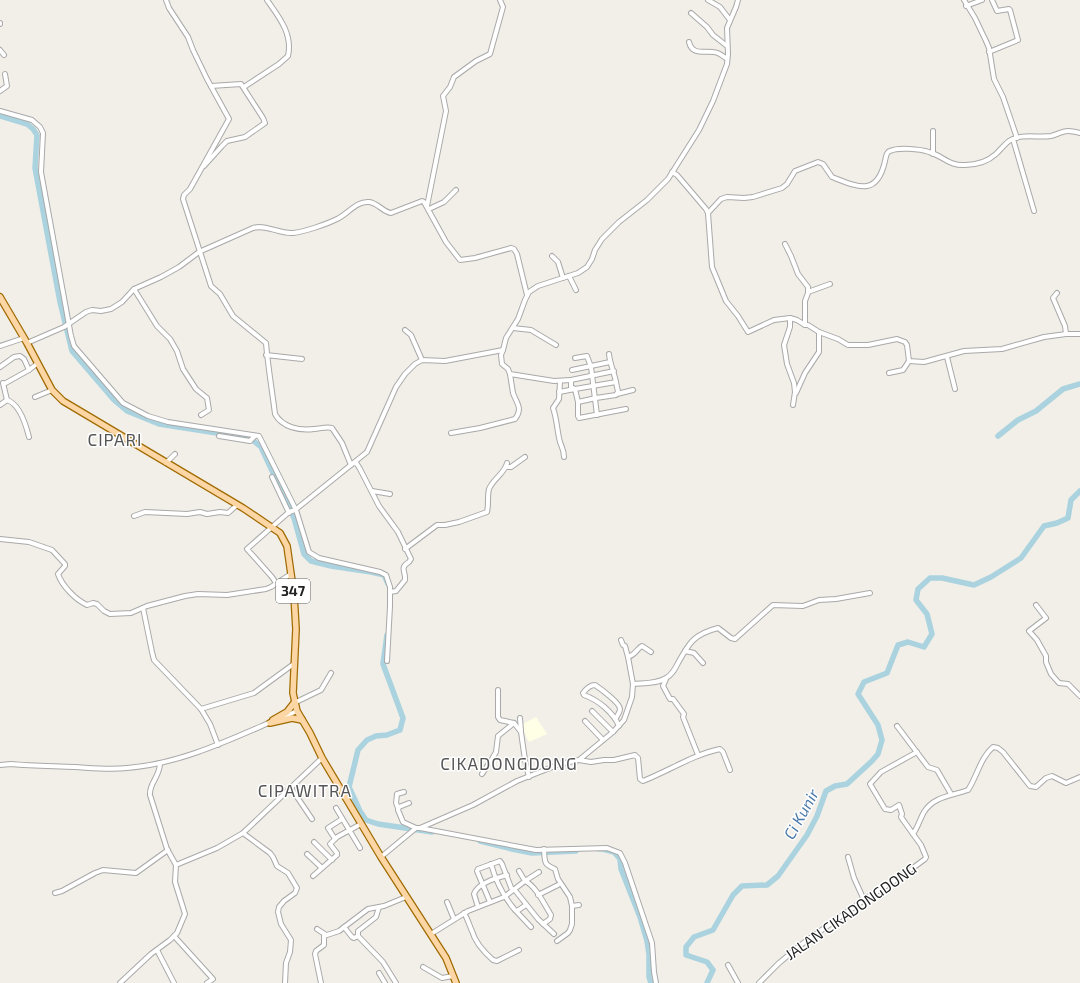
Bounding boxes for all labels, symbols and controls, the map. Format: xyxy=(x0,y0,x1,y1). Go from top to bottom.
district label: CIPARI xyxy=(87,429,143,449)
road number: 347 xyxy=(276,579,310,603)
district label: CIKADONGDONG xyxy=(440,753,578,773)
district label: CIPAWITRA xyxy=(258,780,352,800)
water label: Ci Kunir xyxy=(779,785,822,842)
street label: JALAN CIKADONGDONG xyxy=(781,859,919,963)

